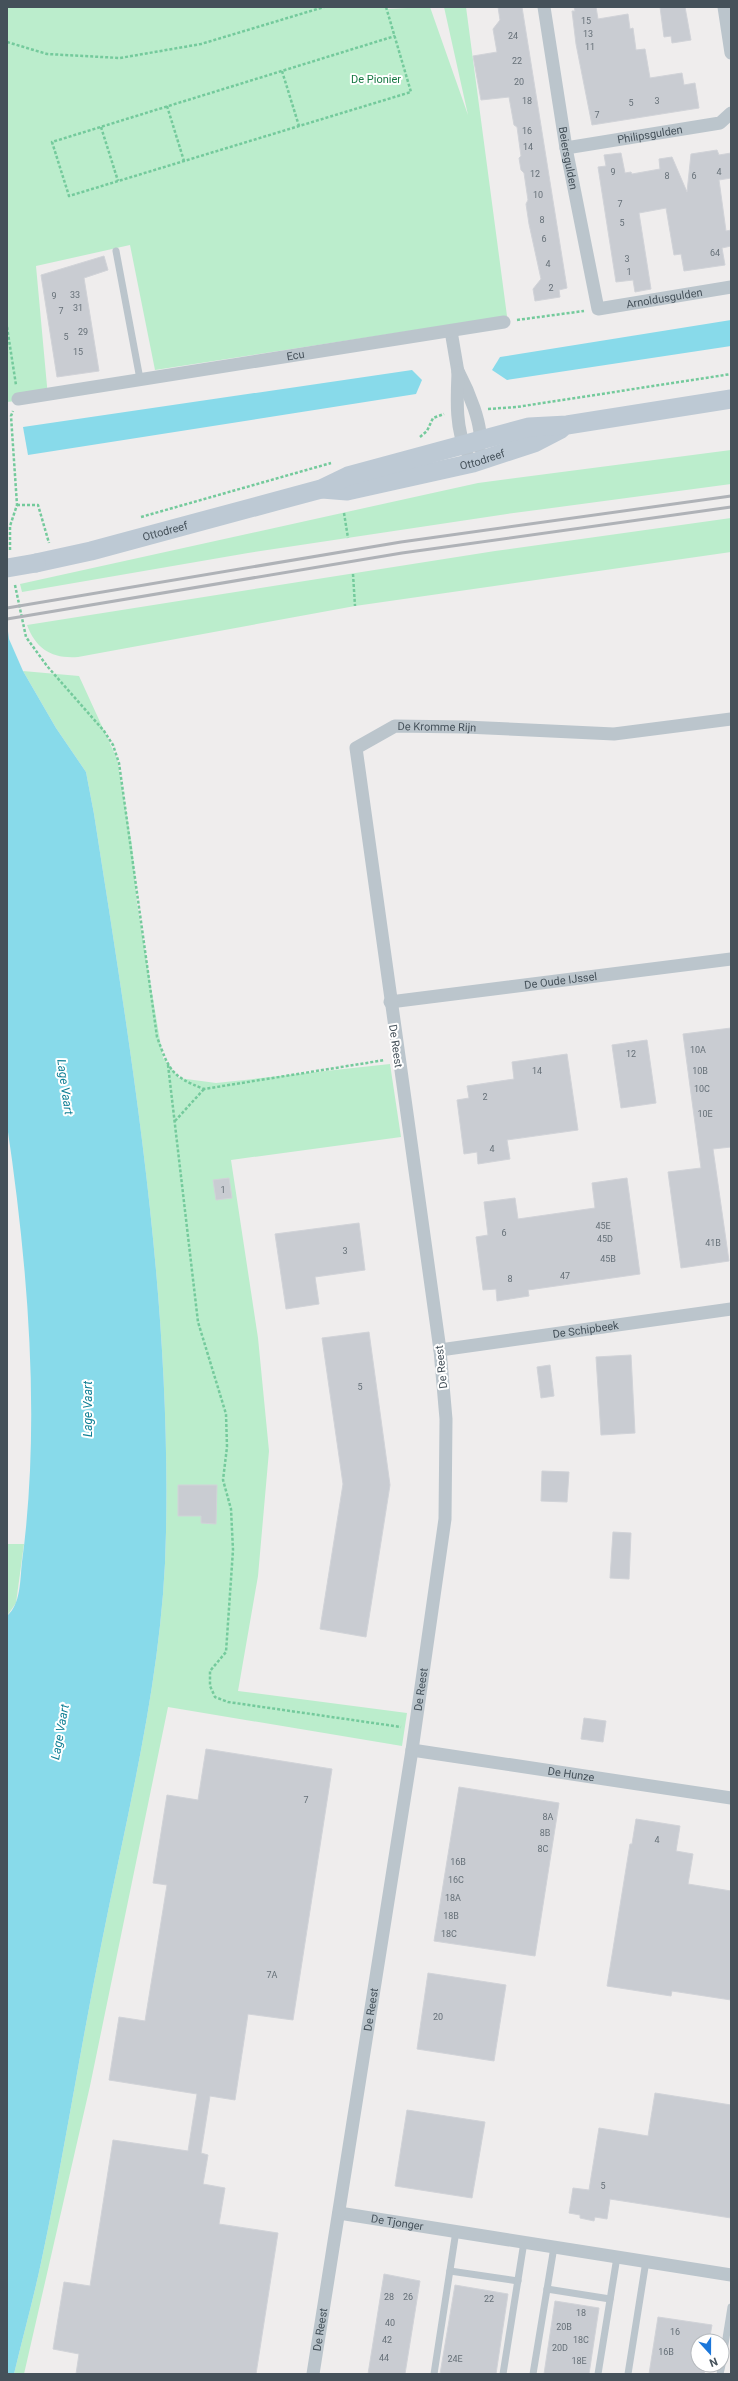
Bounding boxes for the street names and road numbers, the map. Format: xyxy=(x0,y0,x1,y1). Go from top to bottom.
street label: Philipsgulden xyxy=(616,123,684,147)
street label: Beiersgulden xyxy=(556,126,580,191)
street label: Arnoldusgulden xyxy=(625,286,703,311)
street label: Ecu xyxy=(286,348,306,363)
street label: Ottodreef xyxy=(459,447,507,473)
street label: Ottodreef xyxy=(141,519,189,544)
street label: De Kromme Rijn xyxy=(398,720,477,735)
street label: De Oude IJssel xyxy=(524,970,598,992)
street label: De Reest xyxy=(386,1024,405,1069)
street label: De Schipbeek xyxy=(552,1319,620,1341)
street label: De Reest xyxy=(433,1344,450,1389)
street label: De Reest xyxy=(412,1667,431,1712)
street label: De Hunze xyxy=(547,1765,596,1784)
street label: De Reest xyxy=(361,1987,381,2032)
street label: De Tjonger xyxy=(370,2212,425,2233)
street label: De Reest xyxy=(311,2307,330,2352)

